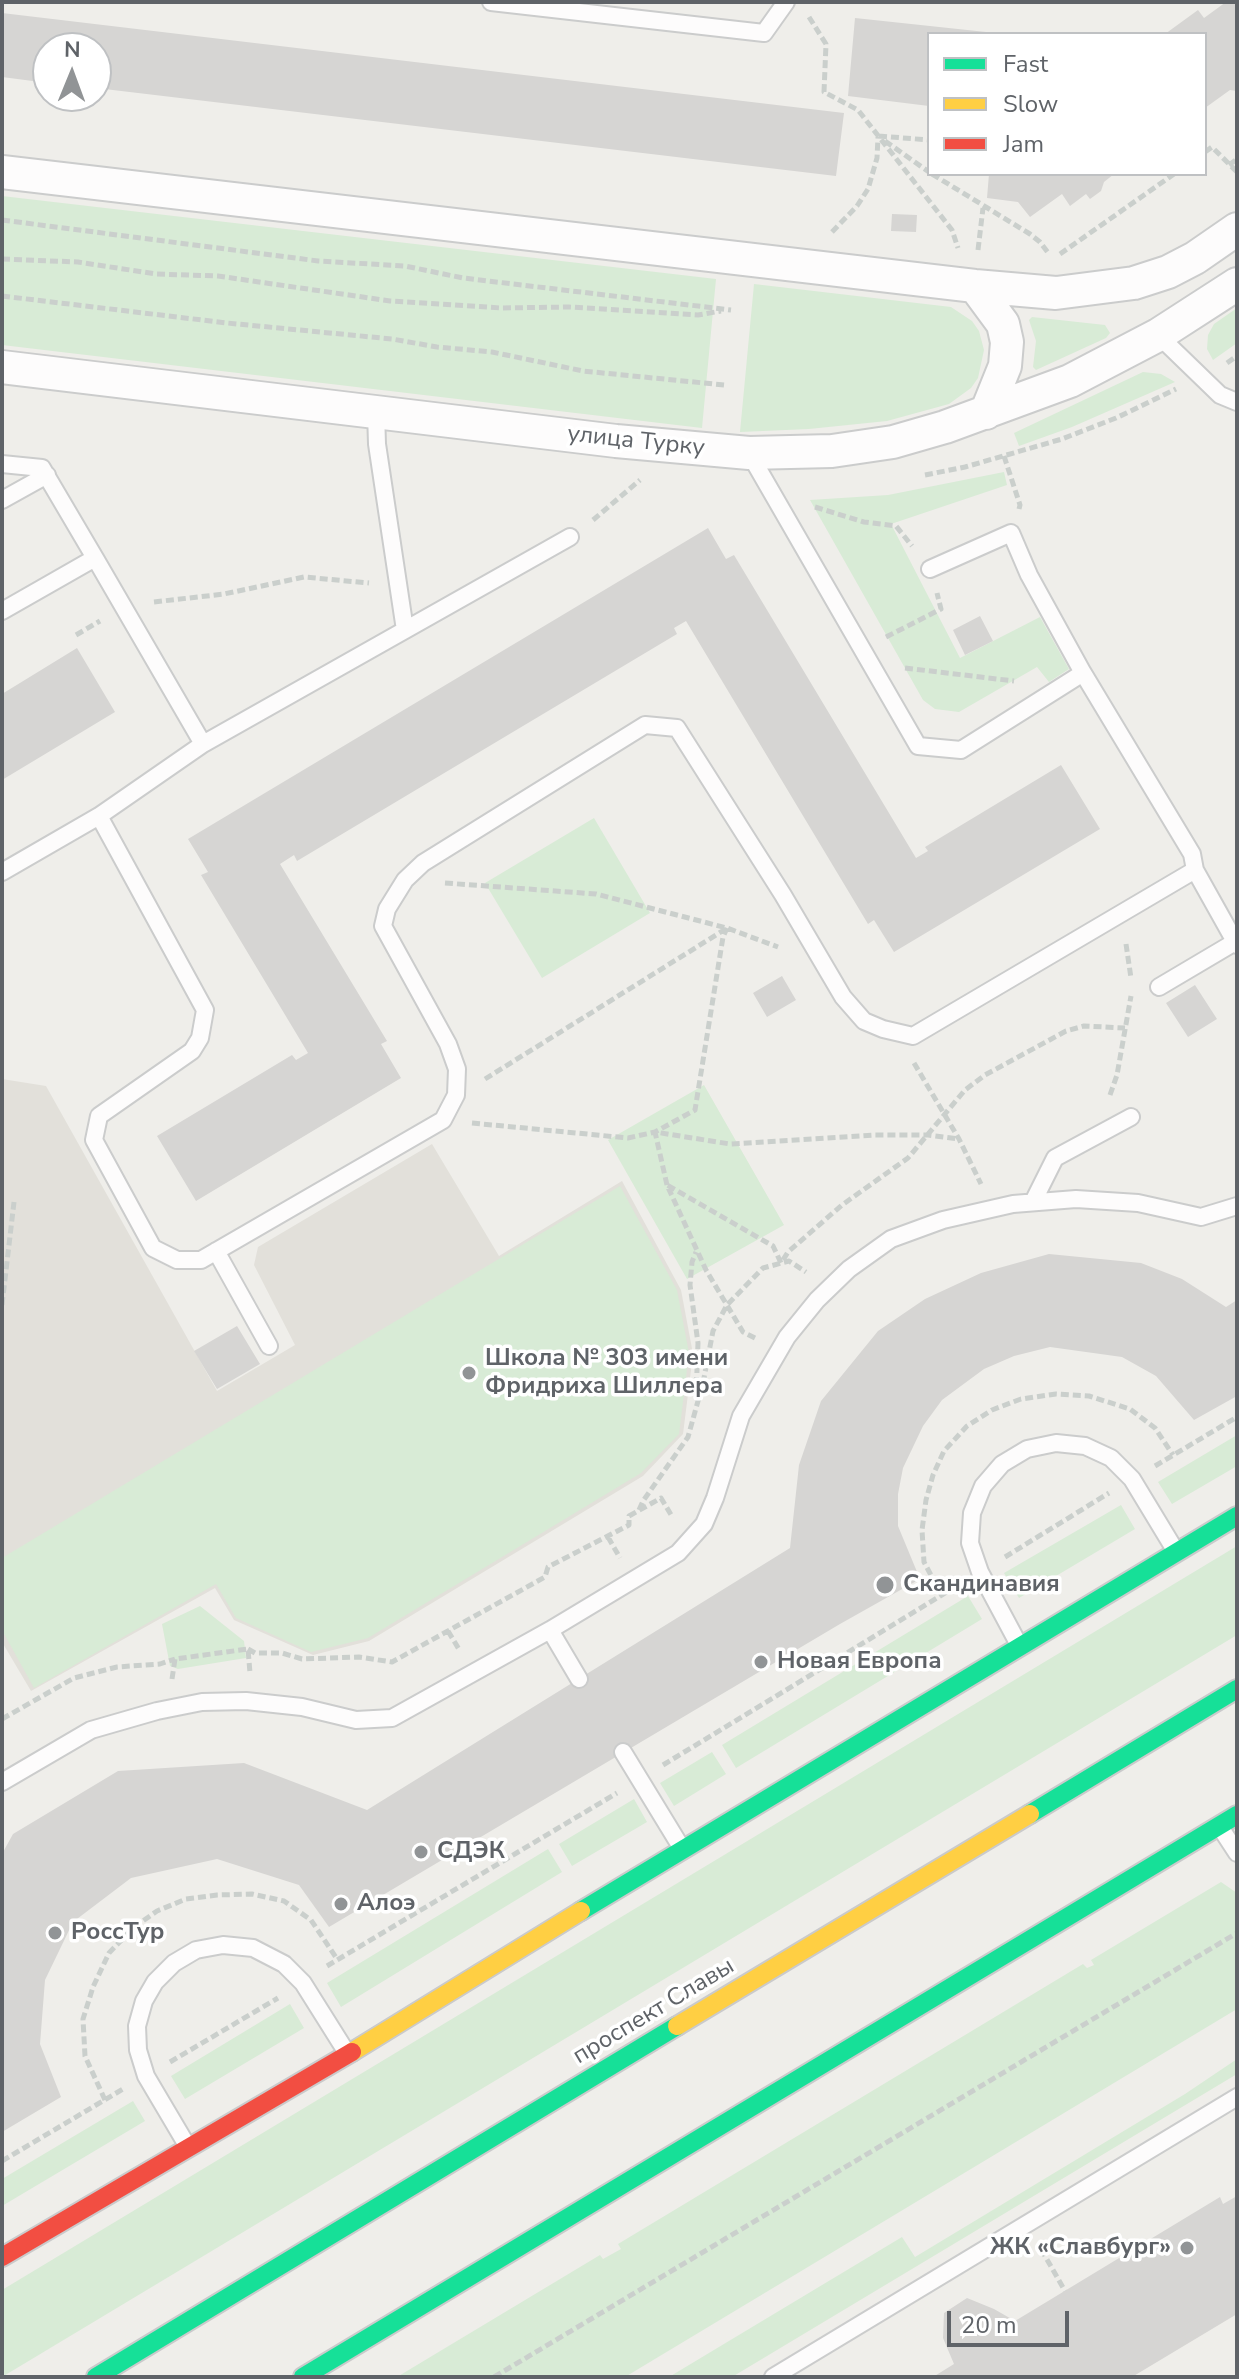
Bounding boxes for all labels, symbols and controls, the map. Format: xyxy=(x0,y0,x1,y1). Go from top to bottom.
north arrow xyxy=(32,32,112,112)
legend xyxy=(927,32,1207,176)
text: N xyxy=(64,35,81,65)
text: Fast xyxy=(1003,48,1048,80)
text: Slow xyxy=(1003,88,1058,120)
text: Jam xyxy=(1003,128,1044,160)
street label: улица Турку xyxy=(566,420,706,464)
place label: Школа № 303 имени Фридриха Шиллера xyxy=(485,1345,728,1401)
marker: Школа № 303 имени Фридриха Шиллера xyxy=(460,1364,478,1382)
place label: Скандинавия xyxy=(903,1571,1060,1599)
marker: Скандинавия xyxy=(874,1574,896,1596)
place label: Новая Европа xyxy=(777,1648,942,1676)
marker: Новая Европа xyxy=(752,1653,770,1671)
place label: СДЭК xyxy=(437,1838,505,1866)
marker: СДЭК xyxy=(412,1843,430,1861)
place label: Алоэ xyxy=(357,1890,416,1918)
marker: Алоэ xyxy=(332,1895,350,1913)
place label: РоссТур xyxy=(71,1919,165,1947)
marker: РоссТур xyxy=(46,1924,64,1942)
street label: проспект Славы xyxy=(568,1952,740,2072)
place label: ЖК «Славбург» xyxy=(990,2234,1171,2262)
marker: ЖК «Славбург» xyxy=(1178,2239,1196,2257)
scale bar xyxy=(951,2295,1073,2345)
text: 20 m xyxy=(961,2309,1017,2341)

